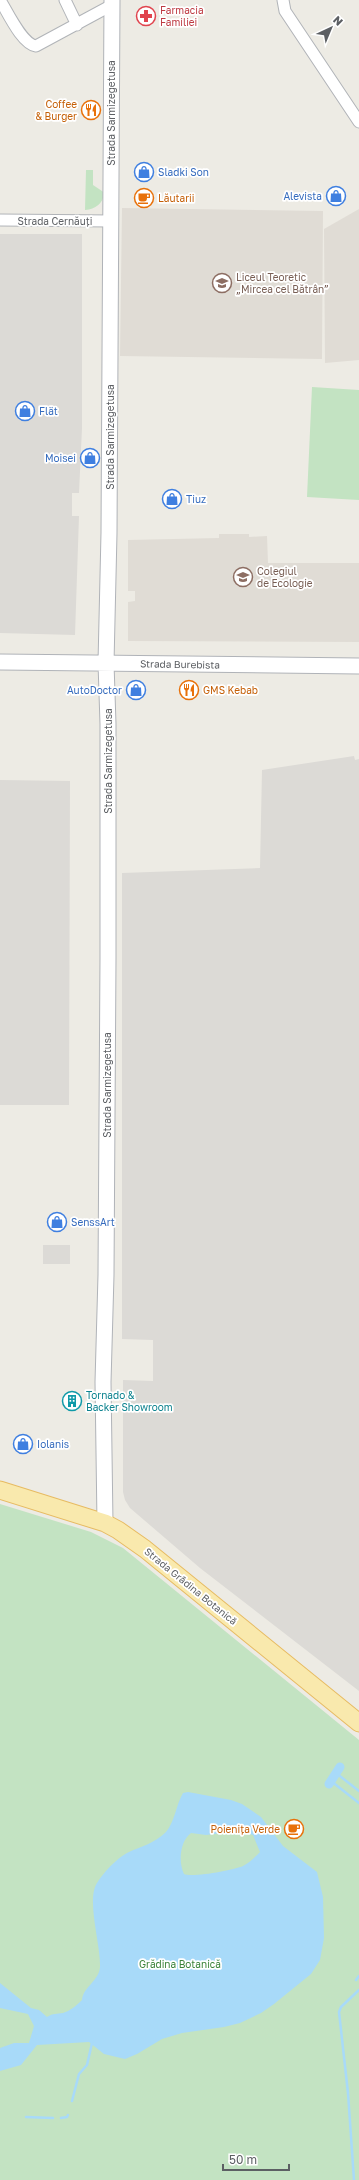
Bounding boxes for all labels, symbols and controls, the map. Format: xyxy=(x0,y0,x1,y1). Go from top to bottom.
place label: Farmacia Familiei xyxy=(160,4,204,28)
pharmacy icon: Farmacia Familiei xyxy=(135,5,157,27)
north arrow xyxy=(311,8,351,48)
text: N xyxy=(331,13,346,28)
street label: Strada Sarmizegetusa xyxy=(105,60,117,166)
place label: Coffee & Burger xyxy=(35,98,77,122)
restaurant icon: Coffee & Burger xyxy=(80,99,102,121)
shop icon: Sladki Son xyxy=(133,161,155,183)
place label: Sladki Son xyxy=(158,166,209,178)
shop icon: Alevista xyxy=(325,185,347,207)
cafe icon: Lăutarii xyxy=(133,187,155,209)
place label: Alevista xyxy=(284,190,322,202)
place label: Lăutarii xyxy=(158,192,194,204)
street label: Strada Cernăuți xyxy=(18,215,92,228)
place label: Liceul Teoretic „Mircea cel Bătrân” xyxy=(236,271,329,295)
school or university icon: Liceul Teoretic „Mircea cel Bătrân” xyxy=(211,272,233,294)
street label: Strada Sarmizegetusa xyxy=(104,384,116,490)
shop icon: Flät xyxy=(14,400,36,422)
place label: Flät xyxy=(39,405,58,417)
shop icon: Moisei xyxy=(79,447,101,469)
place label: Moisei xyxy=(45,452,76,464)
shop icon: Tiuz xyxy=(161,488,183,510)
place label: Tiuz xyxy=(186,493,206,505)
place label: Colegiul de Ecologie xyxy=(257,565,313,589)
school or university icon: Colegiul de Ecologie xyxy=(232,566,254,588)
street label: Strada Burebista xyxy=(140,657,220,671)
shop icon: AutoDoctor xyxy=(125,679,147,701)
restaurant icon: GMS Kebab xyxy=(178,679,200,701)
place label: AutoDoctor xyxy=(67,684,122,696)
place label: GMS Kebab xyxy=(203,684,258,696)
street label: Strada Sarmizegetusa xyxy=(102,708,114,814)
street label: Strada Sarmizegetusa xyxy=(101,1032,113,1138)
shop icon: SenssArt xyxy=(46,1211,68,1233)
place label: SenssArt xyxy=(71,1216,115,1228)
place label: Tornado & Backer Showroom xyxy=(86,1389,173,1413)
building icon: Tornado & Backer Showroom xyxy=(61,1390,83,1412)
shop icon: Iolanis xyxy=(12,1433,34,1455)
place label: Iolanis xyxy=(37,1438,69,1450)
street label: Strada Grădina Botanică xyxy=(142,1545,240,1627)
cafe icon: Poienița Verde xyxy=(283,1818,305,1840)
place label: Poienița Verde xyxy=(210,1823,280,1836)
park label: Grădina Botanică xyxy=(139,1958,221,1970)
scale bar xyxy=(223,2146,289,2172)
text: 50 m xyxy=(229,2152,257,2167)

